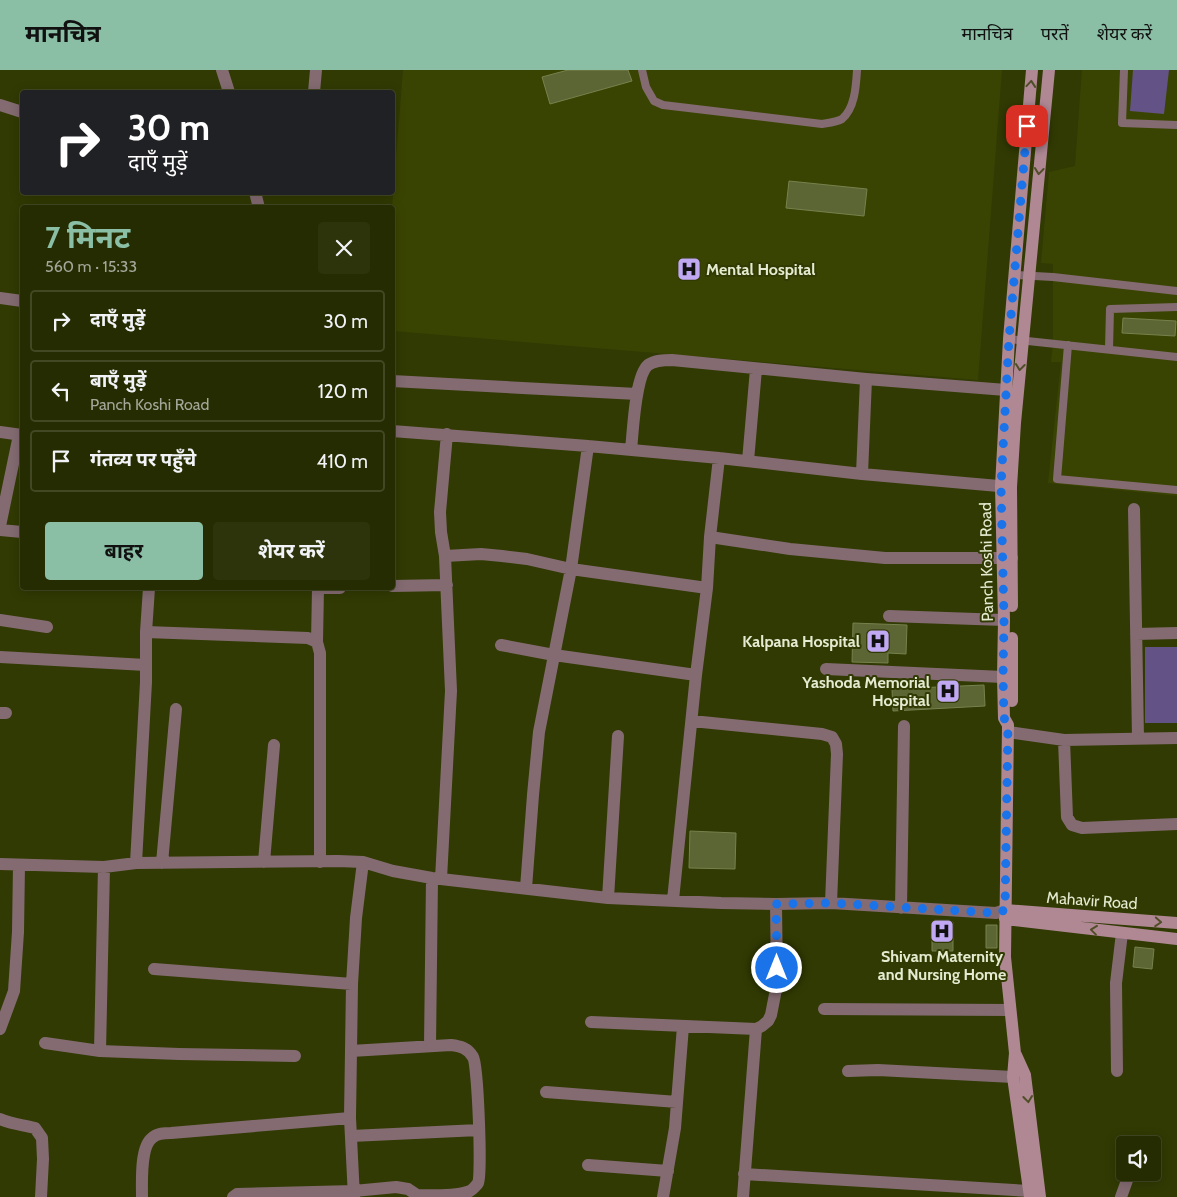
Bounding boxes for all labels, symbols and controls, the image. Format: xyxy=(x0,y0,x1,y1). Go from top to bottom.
text: मानचित्र xyxy=(25,19,101,48)
text: मानचित्र xyxy=(961,23,1013,45)
text: परतें xyxy=(1041,23,1069,45)
text: शेयर करें xyxy=(1097,23,1152,45)
one-way arrow xyxy=(1025,79,1036,87)
pin xyxy=(1006,105,1048,147)
text: 30 m xyxy=(128,106,210,149)
icon: right xyxy=(45,110,110,175)
icon: arrive xyxy=(1013,112,1041,140)
text: दाएँ मुड़ें xyxy=(128,149,187,176)
one-way arrow xyxy=(1034,167,1045,175)
text: 7 मिनट xyxy=(45,219,130,256)
button: close xyxy=(318,222,370,274)
hospital icon: Mental Hospital xyxy=(676,256,702,282)
text: 560 m · 15:33 xyxy=(45,257,137,276)
place label: Mental Hospital xyxy=(706,260,815,279)
icon: right xyxy=(47,307,75,335)
text: दाएँ मुड़ें xyxy=(90,308,145,331)
text: 30 m xyxy=(324,310,368,333)
one-way arrow xyxy=(1015,364,1026,372)
text: बाएँ मुड़ें xyxy=(90,369,146,392)
icon: left xyxy=(47,377,75,405)
text: 120 m xyxy=(318,380,368,403)
text: Panch Koshi Road xyxy=(90,395,209,414)
icon: arrive xyxy=(47,447,75,475)
text: गंतव्य पर पहुँचे xyxy=(90,448,196,471)
text: 410 m xyxy=(317,450,368,473)
street label: Panch Koshi Road xyxy=(976,502,997,622)
button: बाहर xyxy=(45,522,203,580)
button: शेयर करें xyxy=(213,522,370,580)
hospital icon: Kalpana Hospital xyxy=(865,628,891,654)
place label: Kalpana Hospital xyxy=(742,632,860,651)
place label: Yashoda Memorial Hospital xyxy=(801,673,930,710)
hospital icon: Yashoda Memorial Hospital xyxy=(935,678,961,704)
street label: Mahavir Road xyxy=(1046,888,1138,913)
one-way arrow xyxy=(1155,916,1163,927)
hospital icon: Shivam Maternity and Nursing Home xyxy=(929,918,955,944)
one-way arrow xyxy=(1089,925,1097,936)
position arrow xyxy=(750,941,802,993)
place label: Shivam Maternity and Nursing Home xyxy=(878,947,1006,984)
one-way arrow xyxy=(1022,1095,1033,1103)
map controls xyxy=(1116,1136,1161,1181)
button: sound xyxy=(1116,1136,1161,1181)

